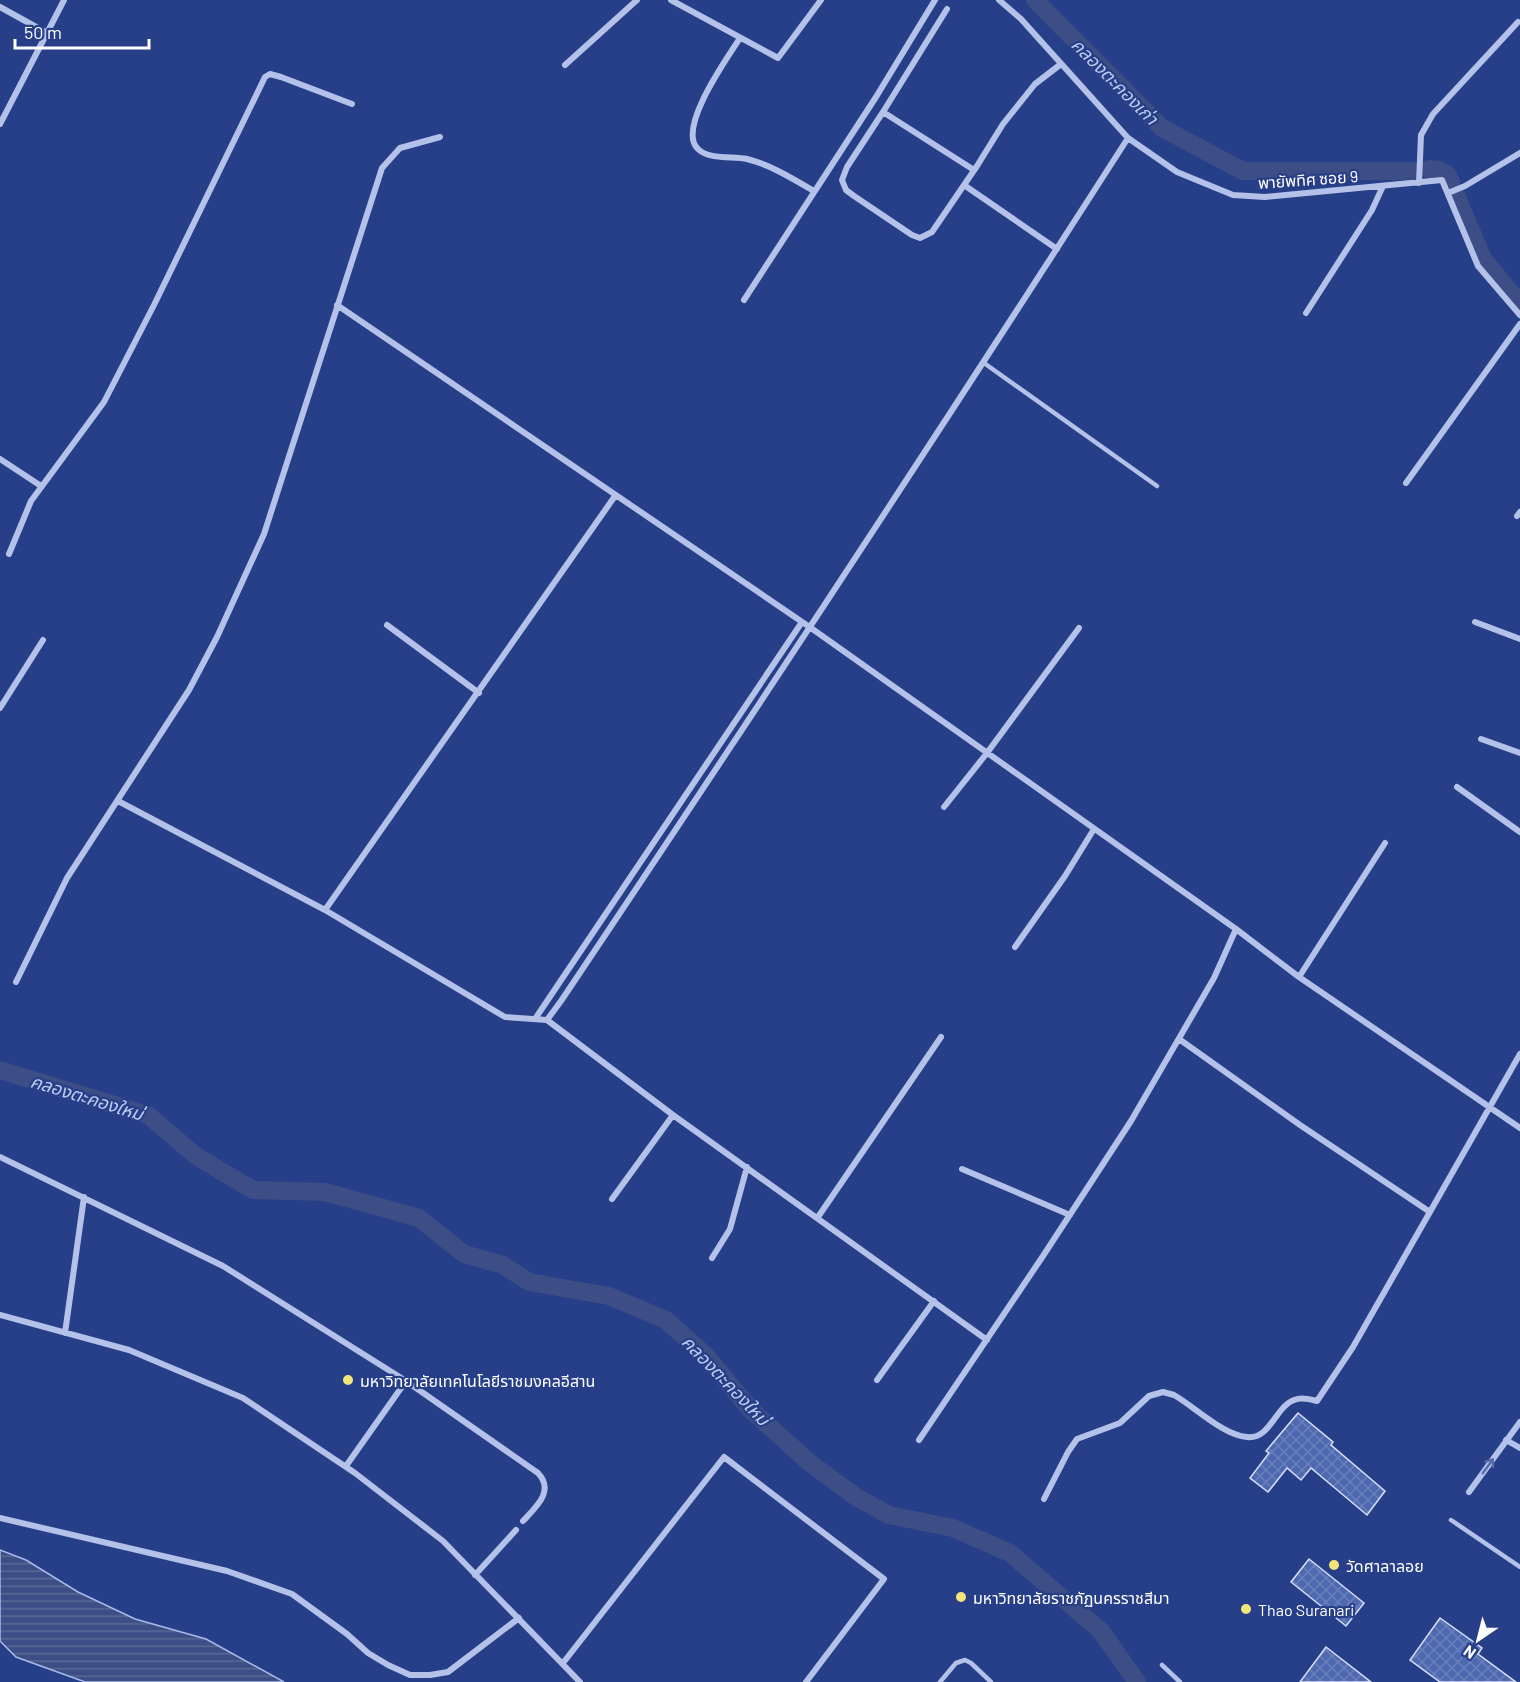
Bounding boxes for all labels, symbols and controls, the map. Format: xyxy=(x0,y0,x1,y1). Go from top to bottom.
scale bar xyxy=(15,12,148,50)
text: 50 m xyxy=(24,21,62,43)
water label: คลองตะคองเก่า xyxy=(1067,33,1163,129)
street label: พายัพทิศ ซอย 9 xyxy=(1257,166,1359,192)
water label: คลองตะคองใหม่ xyxy=(28,1069,149,1126)
water label: คลองตะคองใหม่ xyxy=(678,1330,777,1432)
place label: มหาวิทยาลัยเทคโนโลยีราชมงคลอีสาน xyxy=(360,1371,595,1390)
marker: มหาวิทยาลัยเทคโนโลยีราชมงคลอีสาน xyxy=(341,1373,355,1387)
one-way arrow xyxy=(1482,1458,1494,1474)
place label: วัดศาลาลอย xyxy=(1346,1556,1424,1575)
marker: วัดศาลาลอย xyxy=(1327,1558,1341,1572)
place label: มหาวิทยาลัยราชภัฏนครราชสีมา xyxy=(973,1588,1169,1607)
marker: มหาวิทยาลัยราชภัฏนครราชสีมา xyxy=(954,1590,968,1604)
place label: Thao Suranari xyxy=(1258,1600,1354,1619)
marker: Thao Suranari xyxy=(1239,1602,1253,1616)
north arrow xyxy=(1448,1610,1508,1670)
text: N xyxy=(1459,1642,1479,1664)

